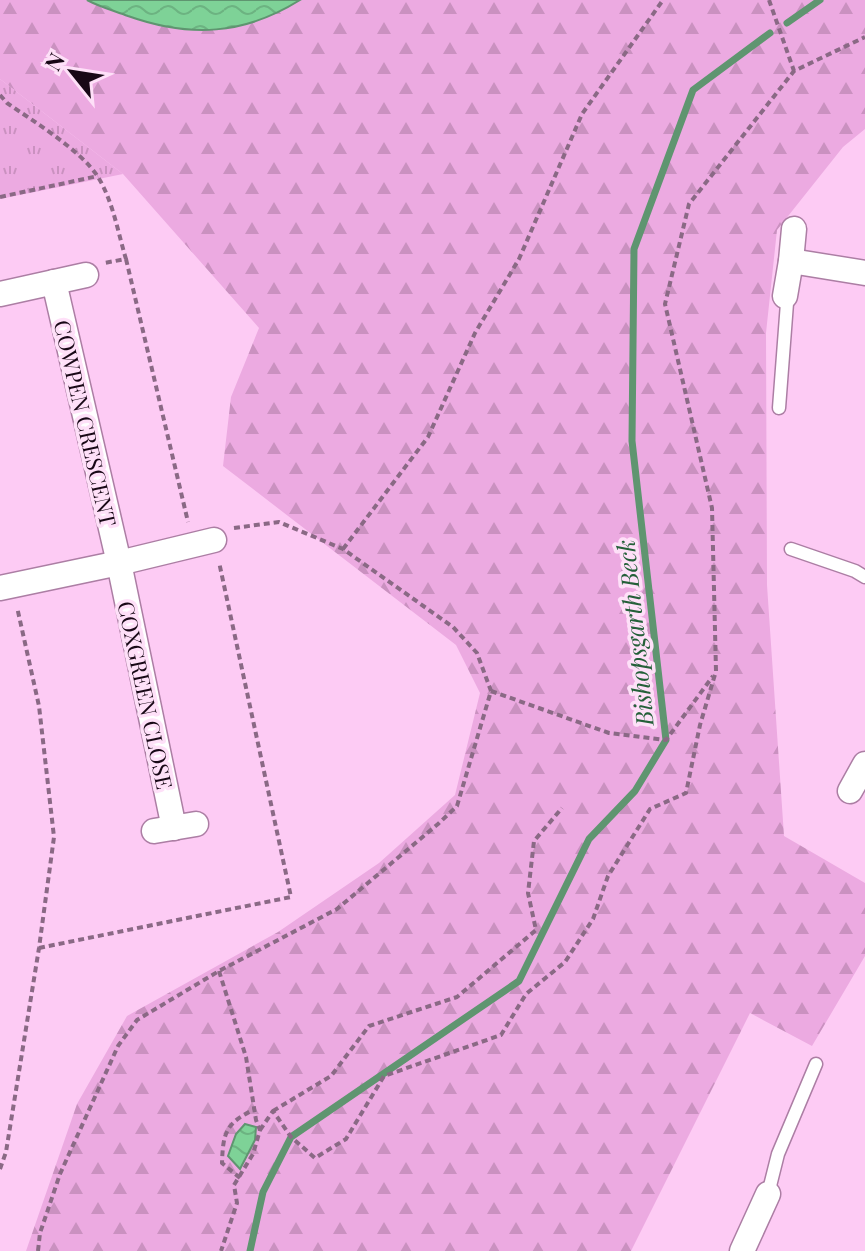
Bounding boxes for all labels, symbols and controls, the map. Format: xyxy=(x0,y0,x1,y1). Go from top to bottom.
north arrow xyxy=(32,32,112,112)
text: N xyxy=(37,47,71,76)
street label: COWPEN CRESCENT xyxy=(48,317,124,529)
water label: Bishopsgarth Beck xyxy=(608,538,660,729)
street label: COXGREEN CLOSE xyxy=(111,598,181,792)

